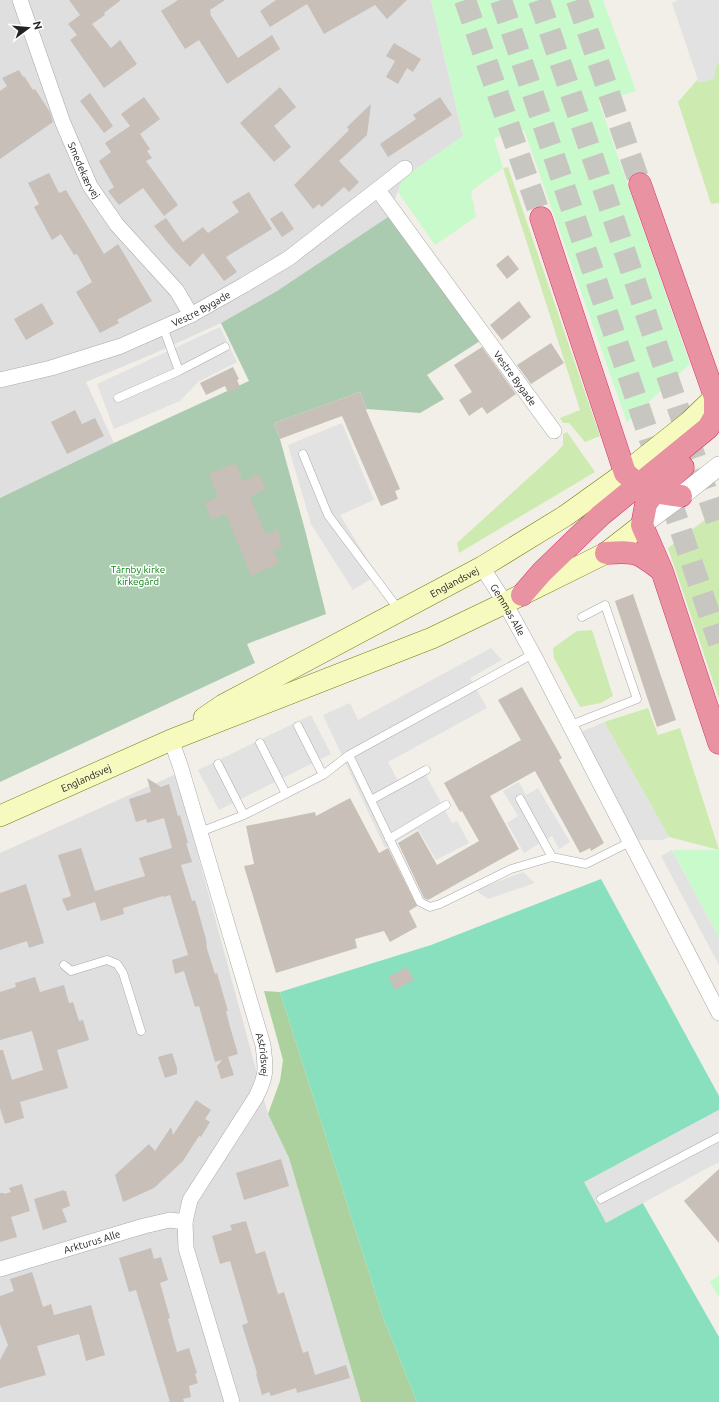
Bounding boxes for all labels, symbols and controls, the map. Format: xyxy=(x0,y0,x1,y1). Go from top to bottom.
north arrow xyxy=(8,8,48,48)
text: N xyxy=(31,20,45,31)
street label: Smedekærvej xyxy=(66,140,102,201)
street label: Vestre Bygade xyxy=(170,289,232,329)
street label: Vestre Bygade xyxy=(491,349,539,408)
park label: Tårnby kirke kirkegård xyxy=(111,564,165,587)
street label: Englandsvej xyxy=(428,565,481,600)
street label: Gemmas Alle xyxy=(488,582,527,638)
street label: Englandsvej xyxy=(59,762,113,794)
street label: Astridsvej xyxy=(254,1031,270,1077)
street label: Arkturus Alle xyxy=(63,1228,122,1256)

